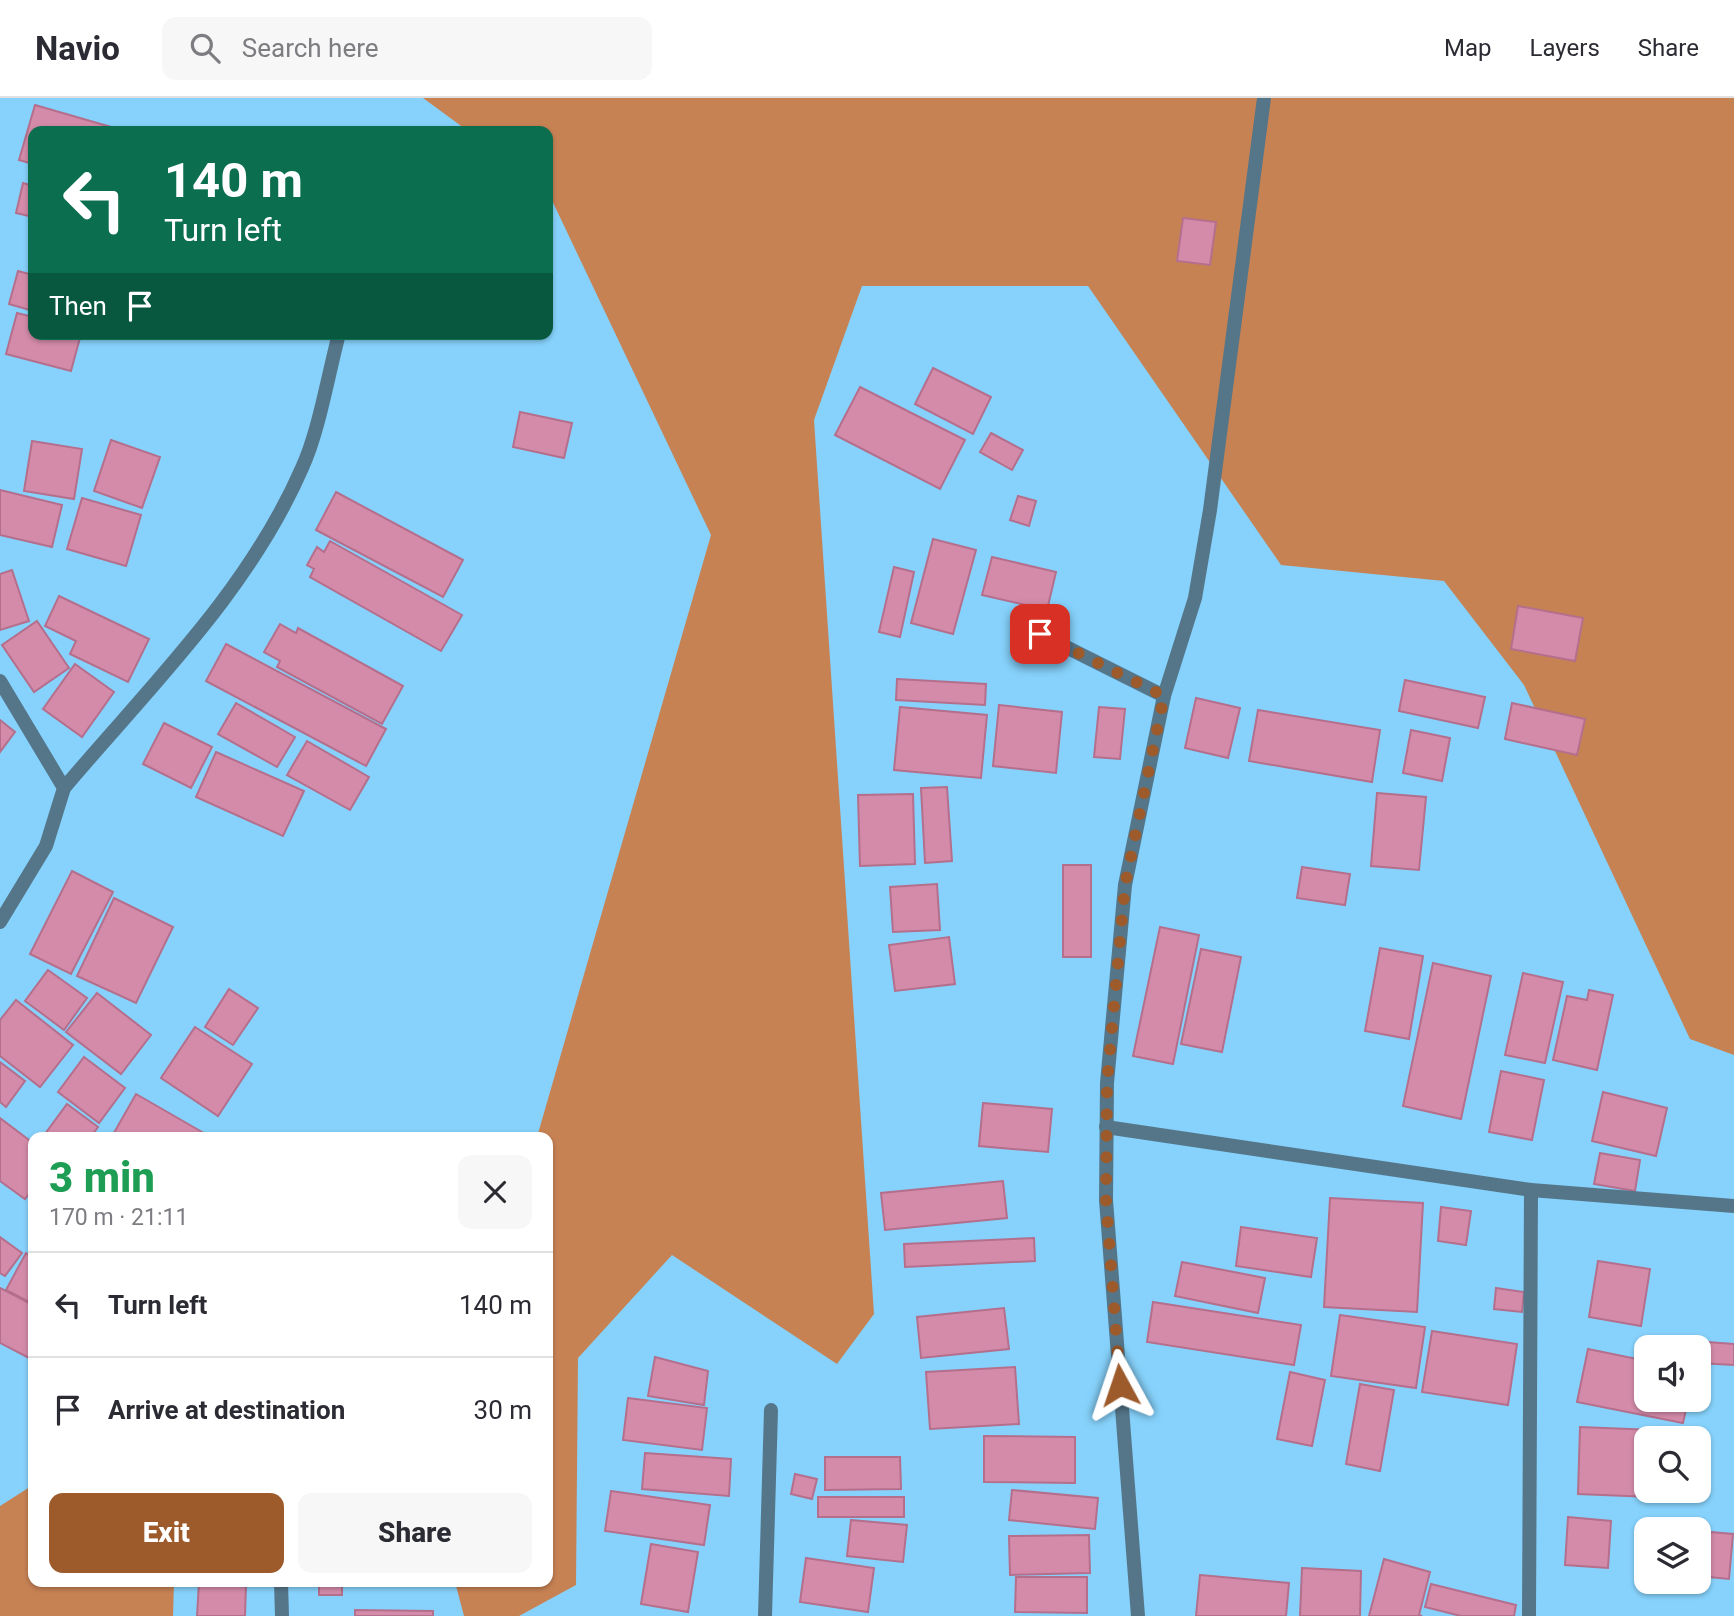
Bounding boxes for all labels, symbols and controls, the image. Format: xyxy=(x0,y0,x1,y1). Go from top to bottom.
search box xyxy=(162,17,652,80)
text: Navio xyxy=(35,29,120,68)
icon: search xyxy=(186,29,224,67)
text: Search here xyxy=(242,33,379,63)
text: Map xyxy=(1444,34,1492,62)
text: Layers xyxy=(1530,34,1600,62)
text: Share xyxy=(1638,34,1699,62)
text: 140 m xyxy=(164,152,303,209)
icon: left xyxy=(49,154,140,245)
text: Turn left xyxy=(164,211,282,249)
icon: arrive xyxy=(121,287,159,325)
text: Then xyxy=(49,291,107,321)
pin xyxy=(1010,604,1070,664)
icon: arrive xyxy=(1021,615,1059,653)
text: 3 min xyxy=(49,1153,155,1202)
button: close xyxy=(458,1155,532,1229)
text: 170 m · 21:11 xyxy=(49,1204,188,1231)
icon: left xyxy=(49,1286,87,1324)
text: Turn left xyxy=(108,1290,207,1320)
text: 140 m xyxy=(459,1290,532,1320)
map controls xyxy=(1634,1335,1711,1594)
button: sound xyxy=(1634,1335,1711,1412)
position arrow xyxy=(1083,1348,1157,1422)
icon: arrive xyxy=(49,1391,87,1429)
text: Arrive at destination xyxy=(108,1395,345,1425)
text: 30 m xyxy=(474,1395,532,1425)
button: search xyxy=(1634,1426,1711,1503)
button: Exit xyxy=(49,1493,284,1573)
button: Share xyxy=(298,1493,532,1573)
button: layers xyxy=(1634,1517,1711,1594)

